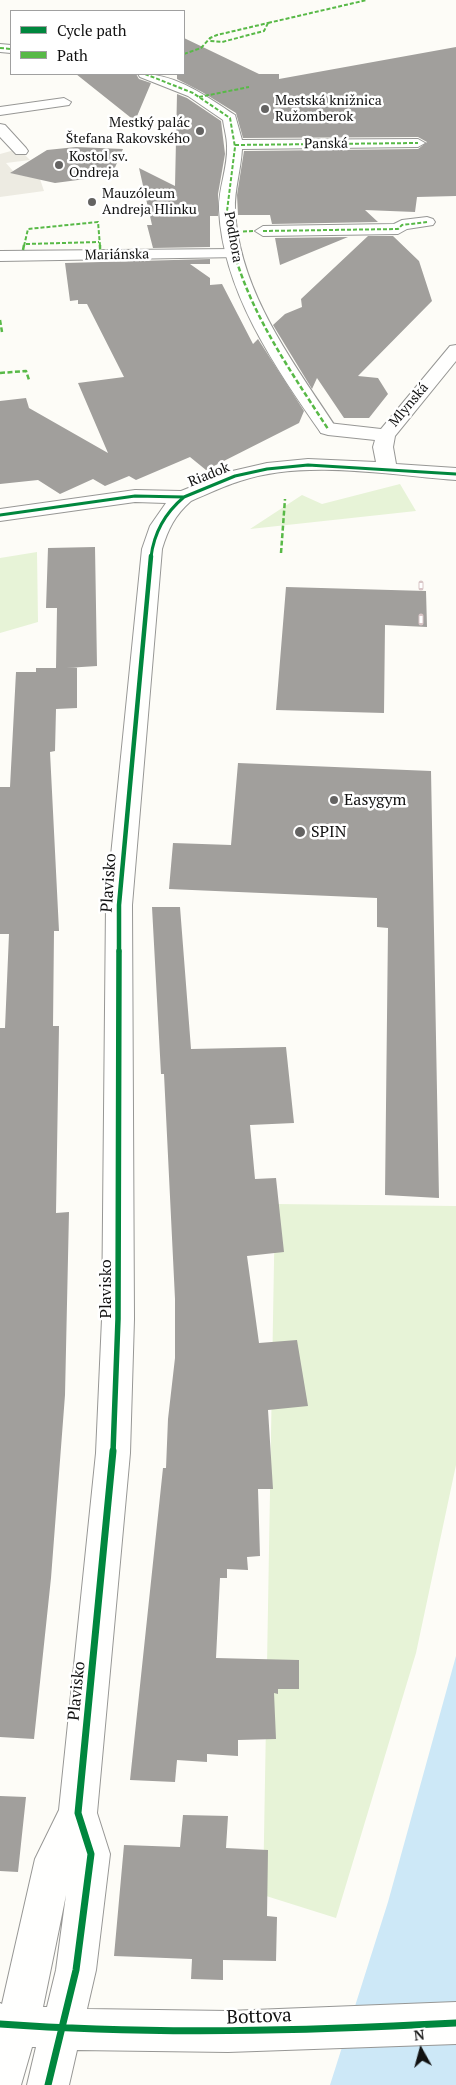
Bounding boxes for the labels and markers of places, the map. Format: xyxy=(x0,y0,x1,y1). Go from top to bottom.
place label: Mestská knižnica Ružomberok xyxy=(275,93,382,125)
marker: Mestská knižnica Ružomberok xyxy=(259,103,271,115)
place label: Mestký palác Štefana Rakovského xyxy=(66,115,190,148)
marker: Mestký palác Štefana Rakovského xyxy=(194,125,206,137)
place label: Kostol sv. Ondreja xyxy=(69,149,128,182)
marker: Kostol sv. Ondreja xyxy=(53,159,65,171)
place label: Mauzóleum Andreja Hlinku xyxy=(102,186,197,218)
marker: Mauzóleum Andreja Hlinku xyxy=(86,196,98,208)
place label: Easygym xyxy=(344,790,406,810)
marker: Easygym xyxy=(328,794,340,806)
place label: SPIN xyxy=(311,822,346,842)
marker: SPIN xyxy=(293,825,307,839)

